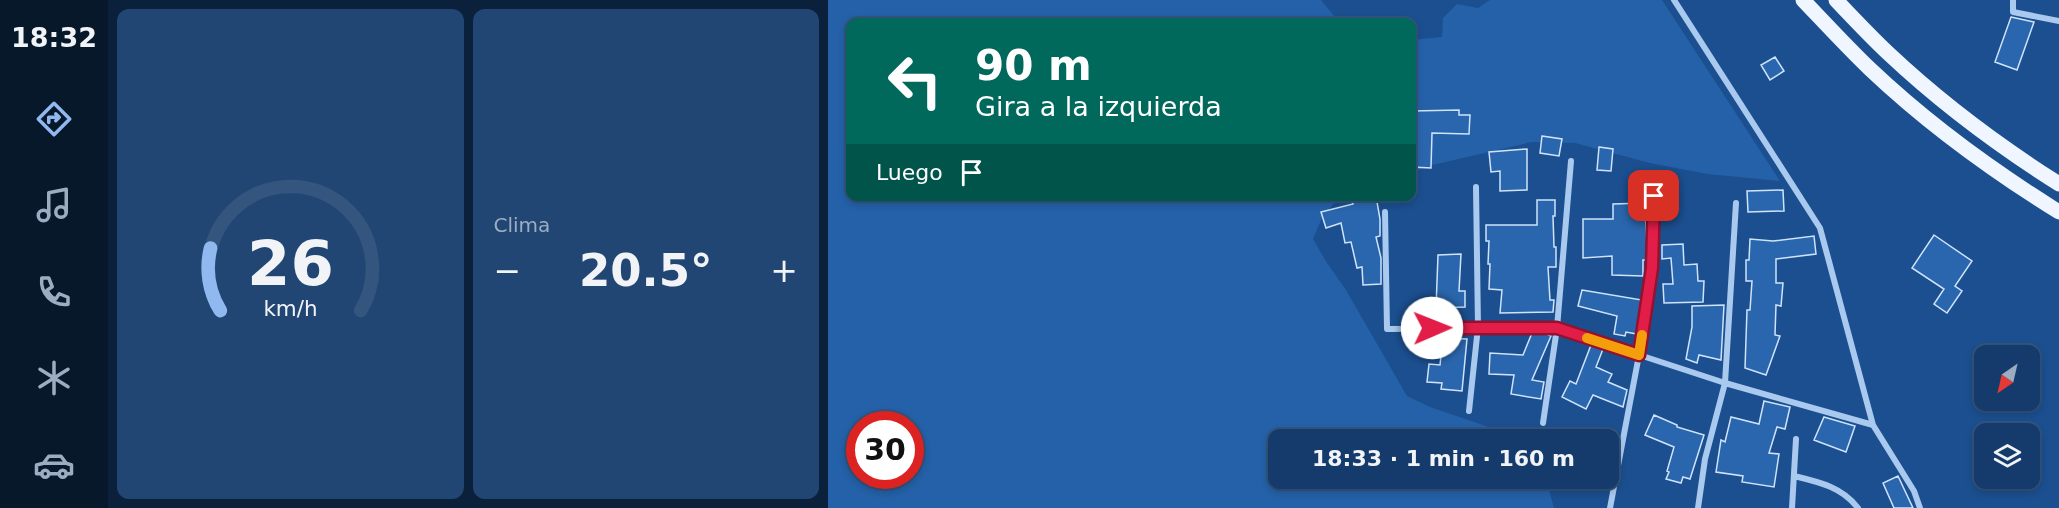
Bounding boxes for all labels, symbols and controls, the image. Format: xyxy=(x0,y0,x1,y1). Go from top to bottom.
text: 18:32 xyxy=(11,22,97,53)
text: 90 m xyxy=(975,41,1092,90)
icon: left xyxy=(876,42,954,120)
text: Gira a la izquierda xyxy=(975,91,1222,122)
icon: directions xyxy=(33,98,75,140)
icon: arrive xyxy=(955,156,988,189)
text: Luego xyxy=(876,160,943,185)
pin xyxy=(1628,170,1679,221)
icon: arrive xyxy=(1637,179,1670,212)
icon: music xyxy=(33,184,75,226)
text: Clima xyxy=(494,213,550,237)
text: 26 xyxy=(247,227,334,300)
text: 20.5° xyxy=(579,244,713,297)
text: − xyxy=(494,251,521,290)
text: + xyxy=(770,251,798,290)
icon: phone xyxy=(33,271,75,313)
text: km/h xyxy=(263,296,317,321)
position arrow xyxy=(1400,296,1464,360)
north arrow xyxy=(1974,345,2040,411)
map controls xyxy=(1974,345,2040,489)
icon: climate xyxy=(33,357,75,399)
speed limit sign: 30 xyxy=(846,411,924,489)
button: layers xyxy=(1974,423,2040,489)
icon: car xyxy=(33,444,75,486)
text: 18:33 · 1 min · 160 m xyxy=(1312,446,1575,471)

